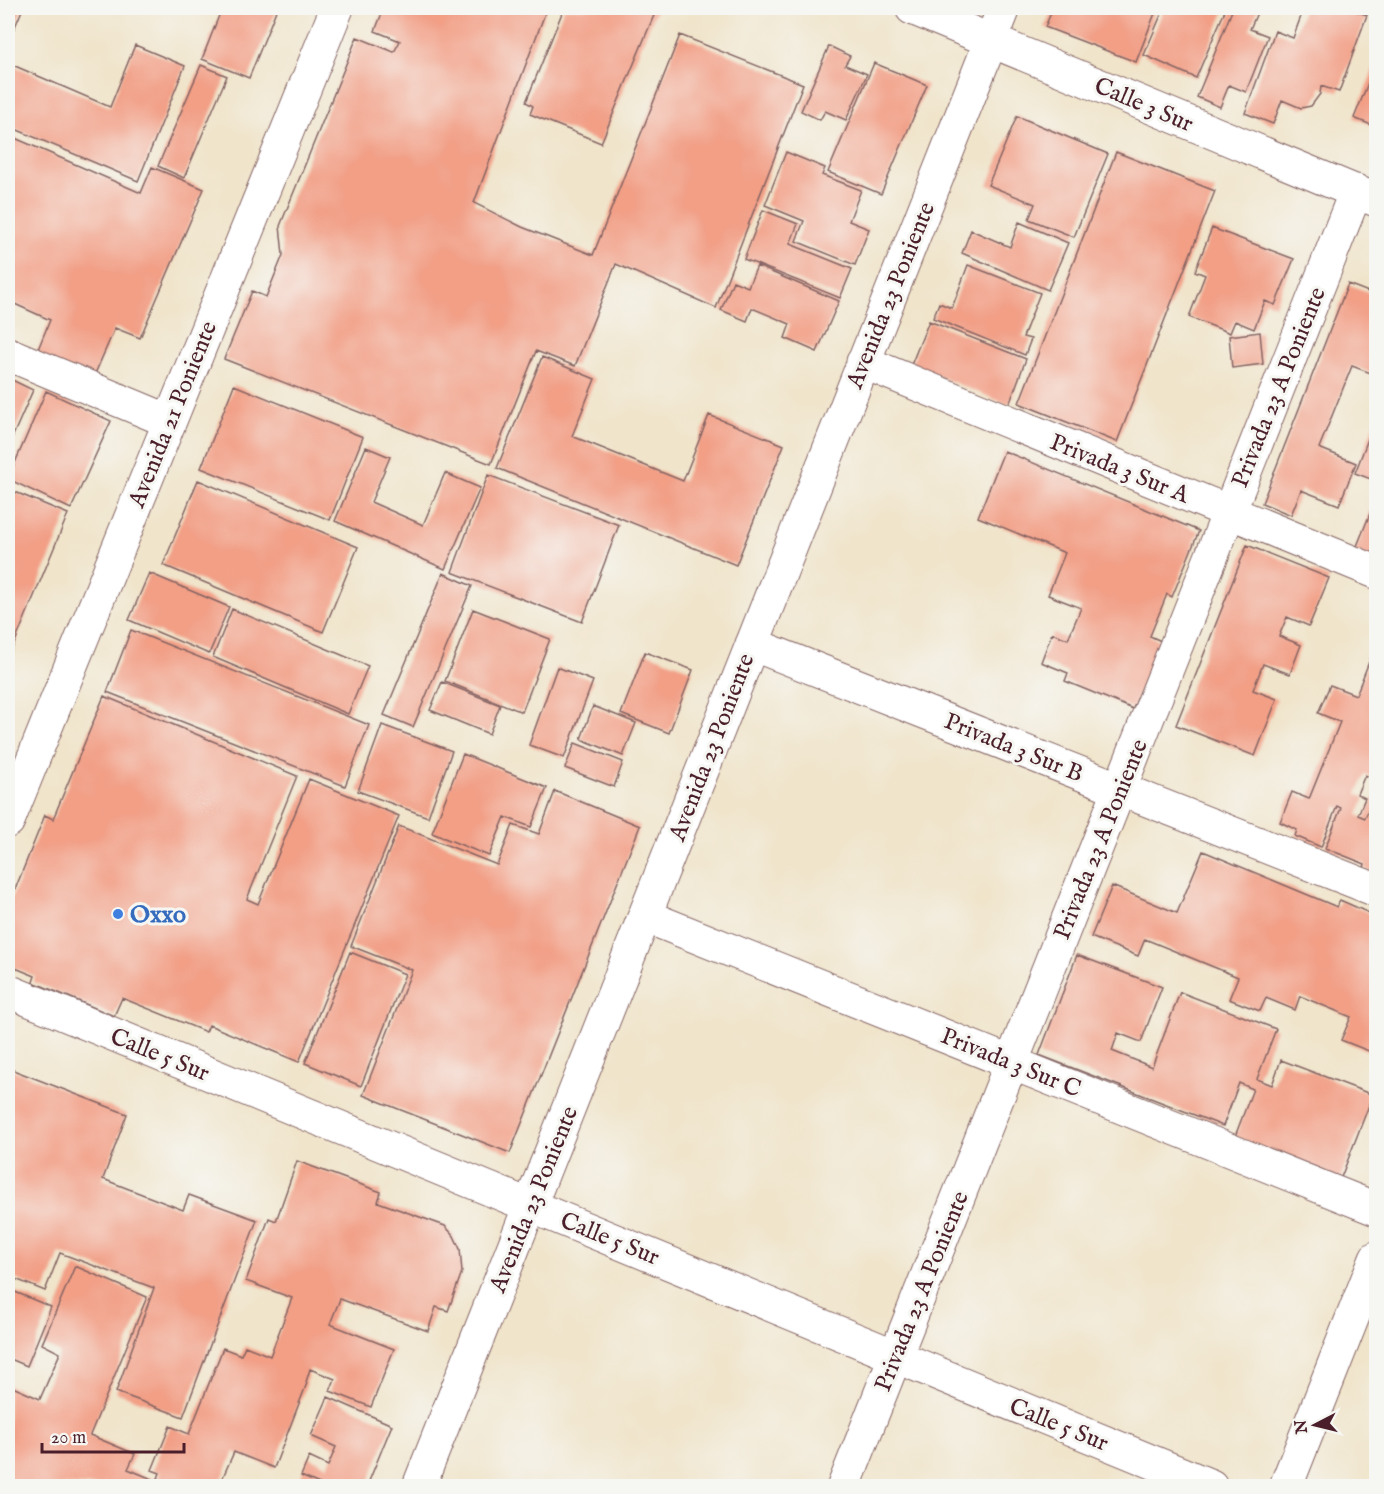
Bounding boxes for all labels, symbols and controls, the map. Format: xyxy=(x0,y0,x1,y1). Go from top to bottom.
street label: Calle 3 Sur xyxy=(1089,71,1198,140)
street label: Avenida 23 Poniente xyxy=(839,198,943,394)
street label: Privada 23 A Poniente xyxy=(1225,283,1334,492)
street label: Avenida 21 Poniente xyxy=(121,317,225,513)
street label: Privada 3 Sur A xyxy=(1045,427,1194,512)
street label: Avenida 23 Poniente xyxy=(662,649,762,847)
street label: Privada 3 Sur B xyxy=(939,706,1087,790)
street label: Privada 23 A Poniente xyxy=(1047,735,1156,944)
place label: Oxxo xyxy=(130,900,186,931)
marker: Oxxo xyxy=(111,907,125,921)
street label: Calle 5 Sur xyxy=(105,1021,214,1089)
street label: Privada 3 Sur C xyxy=(936,1021,1085,1106)
street label: Avenida 23 Poniente xyxy=(482,1102,586,1298)
street label: Privada 23 A Poniente xyxy=(868,1187,977,1396)
street label: Calle 5 Sur xyxy=(555,1205,664,1273)
street label: Calle 5 Sur xyxy=(1004,1391,1113,1459)
north arrow xyxy=(1285,1395,1345,1455)
scale bar xyxy=(42,1416,184,1454)
text: N xyxy=(1291,1418,1313,1436)
text: 20 m xyxy=(51,1427,86,1450)

